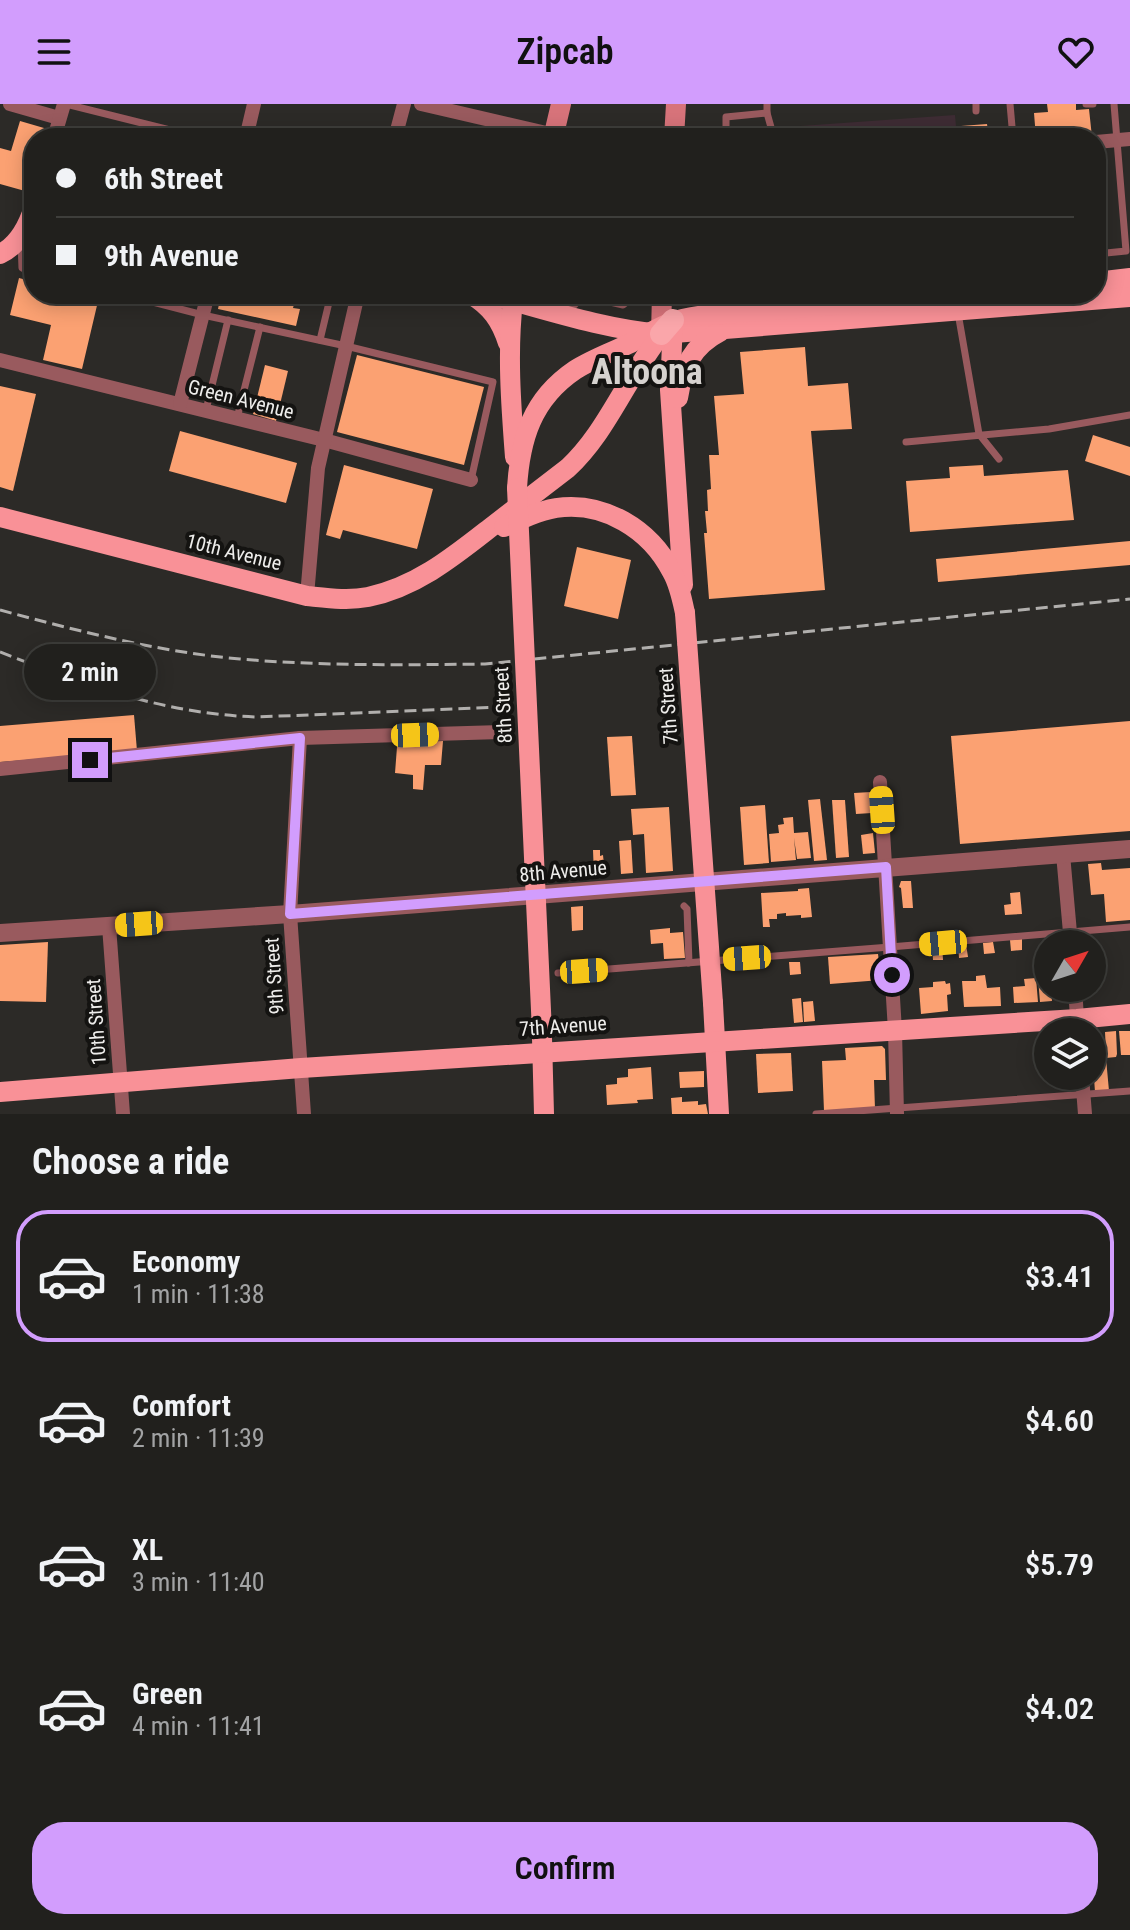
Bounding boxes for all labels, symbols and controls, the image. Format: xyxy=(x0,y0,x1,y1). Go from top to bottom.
icon: menu xyxy=(32,30,76,74)
icon: heart xyxy=(1054,30,1098,74)
text: Zipcab xyxy=(516,31,614,73)
text: 6th Street xyxy=(104,161,223,196)
text: 9th Avenue xyxy=(104,238,239,273)
district label: Altoona xyxy=(591,351,703,393)
street label: Green Avenue xyxy=(186,374,296,424)
street label: 10th Avenue xyxy=(184,529,284,575)
callout: 2 min xyxy=(24,644,156,700)
text: 2 min xyxy=(61,657,119,687)
street label: 8th Street xyxy=(489,666,517,744)
street label: 7th Street xyxy=(653,667,683,745)
car xyxy=(391,722,439,748)
route end xyxy=(72,742,108,778)
car xyxy=(868,785,896,835)
street label: 8th Avenue xyxy=(518,855,608,887)
car xyxy=(114,910,164,938)
car xyxy=(918,929,968,957)
north arrow xyxy=(1034,930,1106,1002)
map controls xyxy=(1034,930,1106,1090)
street label: 9th Street xyxy=(259,937,289,1015)
car xyxy=(722,944,772,972)
car xyxy=(559,957,609,985)
route start xyxy=(874,957,910,993)
street label: 10th Street xyxy=(81,978,111,1066)
street label: 7th Avenue xyxy=(518,1011,608,1041)
button: layers xyxy=(1034,1018,1106,1090)
text: Choose a ride xyxy=(32,1141,229,1183)
icon: car xyxy=(36,1240,108,1312)
text: Economy xyxy=(132,1244,240,1279)
text: $3.41 xyxy=(1025,1259,1094,1294)
text: 1 min · 11:38 xyxy=(132,1279,265,1309)
icon: car xyxy=(36,1384,108,1456)
text: Comfort xyxy=(132,1388,231,1423)
text: $4.60 xyxy=(1025,1403,1094,1438)
text: 2 min · 11:39 xyxy=(132,1423,265,1453)
icon: car xyxy=(36,1528,108,1600)
text: XL xyxy=(132,1532,163,1567)
text: $5.79 xyxy=(1025,1547,1094,1582)
text: 3 min · 11:40 xyxy=(132,1567,265,1597)
icon: car xyxy=(36,1672,108,1744)
text: Green xyxy=(132,1676,203,1711)
text: $4.02 xyxy=(1025,1691,1094,1726)
text: 4 min · 11:41 xyxy=(132,1711,265,1741)
button: Confirm xyxy=(32,1822,1098,1914)

